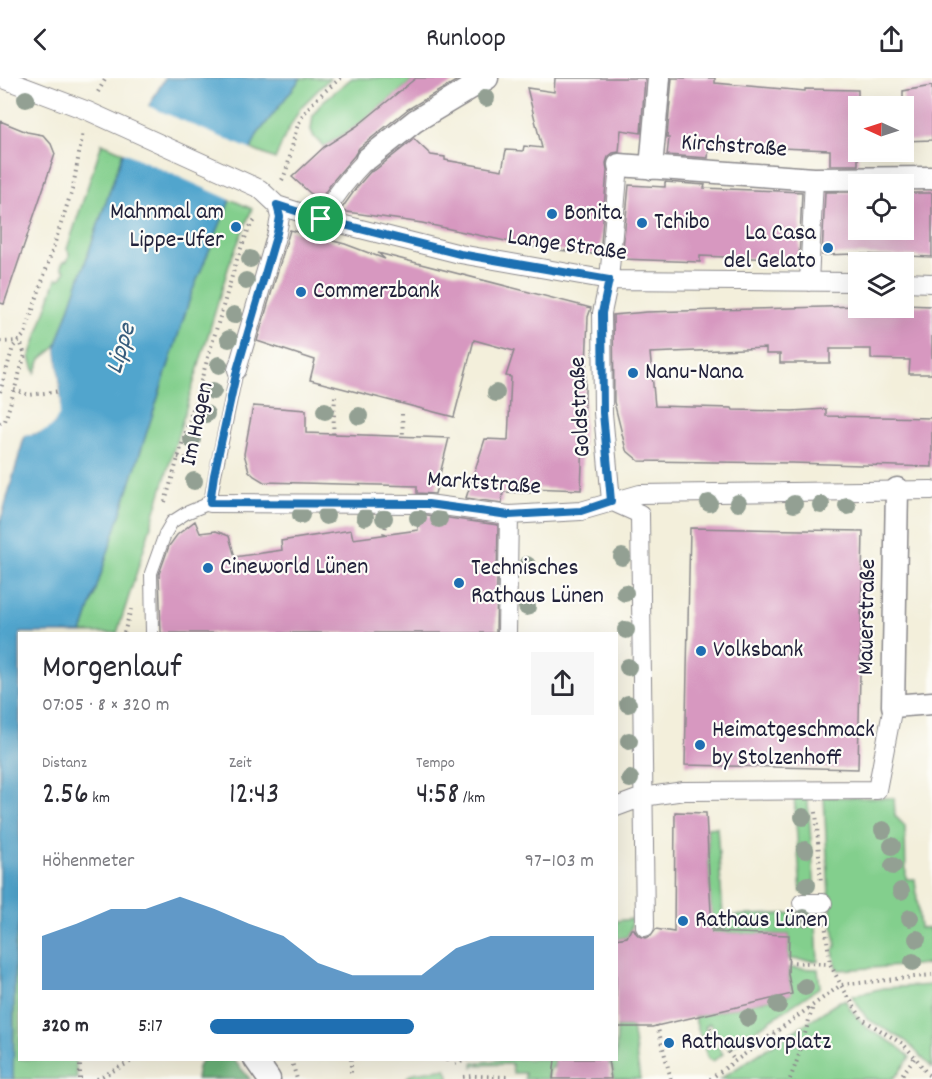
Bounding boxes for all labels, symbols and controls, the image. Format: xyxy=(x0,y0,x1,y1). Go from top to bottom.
text: Runloop xyxy=(426,20,506,59)
icon: back xyxy=(24,23,57,56)
icon: share xyxy=(875,23,908,56)
north arrow xyxy=(848,96,914,162)
map controls xyxy=(848,96,914,318)
street label: Kirchstraße xyxy=(680,126,788,168)
button: locate xyxy=(848,174,914,240)
pin xyxy=(295,193,346,244)
place label: Mahnmal am Lippe-Ufer xyxy=(110,196,224,258)
place label: Bonita xyxy=(564,197,622,231)
icon: arrive xyxy=(304,202,337,235)
place label: Tchibo xyxy=(654,206,710,240)
marker: Bonita xyxy=(545,207,559,221)
marker: Tchibo xyxy=(635,216,649,230)
place label: La Casa del Gelato xyxy=(724,217,817,279)
marker: Mahnmal am Lippe-Ufer xyxy=(229,220,243,234)
street label: Lange Straße xyxy=(505,221,629,271)
marker: La Casa del Gelato xyxy=(821,241,835,255)
button: layers xyxy=(848,252,914,318)
place label: Commerzbank xyxy=(313,275,440,309)
marker: Commerzbank xyxy=(294,285,308,299)
water label: Lippe xyxy=(97,318,148,379)
street label: Goldstraße xyxy=(561,356,601,458)
place label: Nanu-Nana xyxy=(645,356,744,390)
marker: Nanu-Nana xyxy=(626,366,640,380)
street label: Im Hagen xyxy=(173,379,223,469)
street label: Marktstraße xyxy=(426,463,542,505)
place label: Cineworld Lünen xyxy=(220,551,368,585)
place label: Technisches Rathaus Lünen xyxy=(471,552,604,614)
street label: Mauerstraße xyxy=(850,559,886,675)
marker: Cineworld Lünen xyxy=(201,561,215,575)
marker: Technisches Rathaus Lünen xyxy=(452,576,466,590)
place label: Volksbank xyxy=(713,634,803,668)
marker: Volksbank xyxy=(694,644,708,658)
text: Morgenlauf xyxy=(42,646,182,693)
button: share xyxy=(531,652,594,715)
text: 07:05 · 8 × 320 m xyxy=(42,692,170,720)
place label: Heimatgeschmack by Stolzenhoff xyxy=(712,714,875,776)
marker: Heimatgeschmack by Stolzenhoff xyxy=(693,738,707,752)
text: Distanz xyxy=(42,752,87,775)
text: Zeit xyxy=(229,752,252,775)
text: Tempo xyxy=(416,752,455,775)
text: 2.56 xyxy=(42,775,89,818)
text: 12:43 xyxy=(229,775,279,818)
text: 4:58 xyxy=(416,775,459,818)
text: km xyxy=(89,787,110,810)
text: /km xyxy=(459,787,485,810)
text: Höhenmeter xyxy=(42,848,134,876)
text: 97–103 m xyxy=(525,848,594,876)
place label: Rathaus Lünen xyxy=(695,904,828,938)
marker: Rathaus Lünen xyxy=(676,914,690,928)
text: 320 m xyxy=(42,1013,89,1041)
text: 5:17 xyxy=(138,1013,163,1041)
place label: Rathausvorplatz xyxy=(681,1026,831,1060)
marker: Rathausvorplatz xyxy=(662,1036,676,1050)

